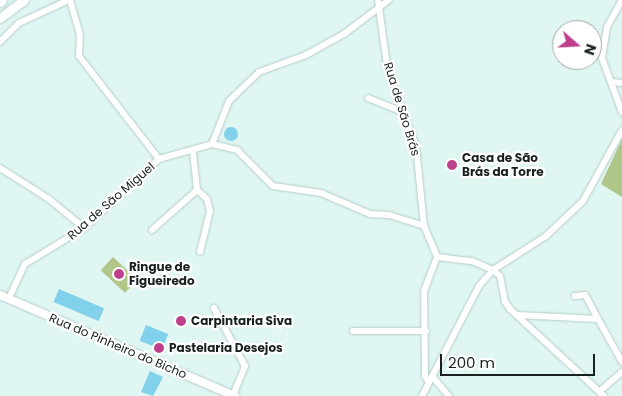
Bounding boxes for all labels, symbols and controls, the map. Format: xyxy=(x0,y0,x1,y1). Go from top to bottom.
north arrow xyxy=(552,20,602,70)
text: N xyxy=(579,41,601,58)
street label: Rua de São Brás xyxy=(381,60,423,158)
place label: Casa de São Brás da Torre xyxy=(462,151,544,179)
street label: Rua de São Miguel xyxy=(65,159,157,243)
marker: Casa de São Brás da Torre xyxy=(446,159,458,171)
place label: Ringue de Figueiredo xyxy=(129,260,195,288)
marker: Ringue de Figueiredo xyxy=(113,268,125,280)
street label: Rua do Pinheiro do Bicho xyxy=(47,310,189,382)
place label: Carpintaria Siva xyxy=(191,314,292,328)
marker: Carpintaria Siva xyxy=(175,315,187,327)
place label: Pastelaria Desejos xyxy=(169,341,283,355)
marker: Pastelaria Desejos xyxy=(153,342,165,354)
scale bar xyxy=(442,344,597,376)
text: 200 m xyxy=(448,352,495,373)

